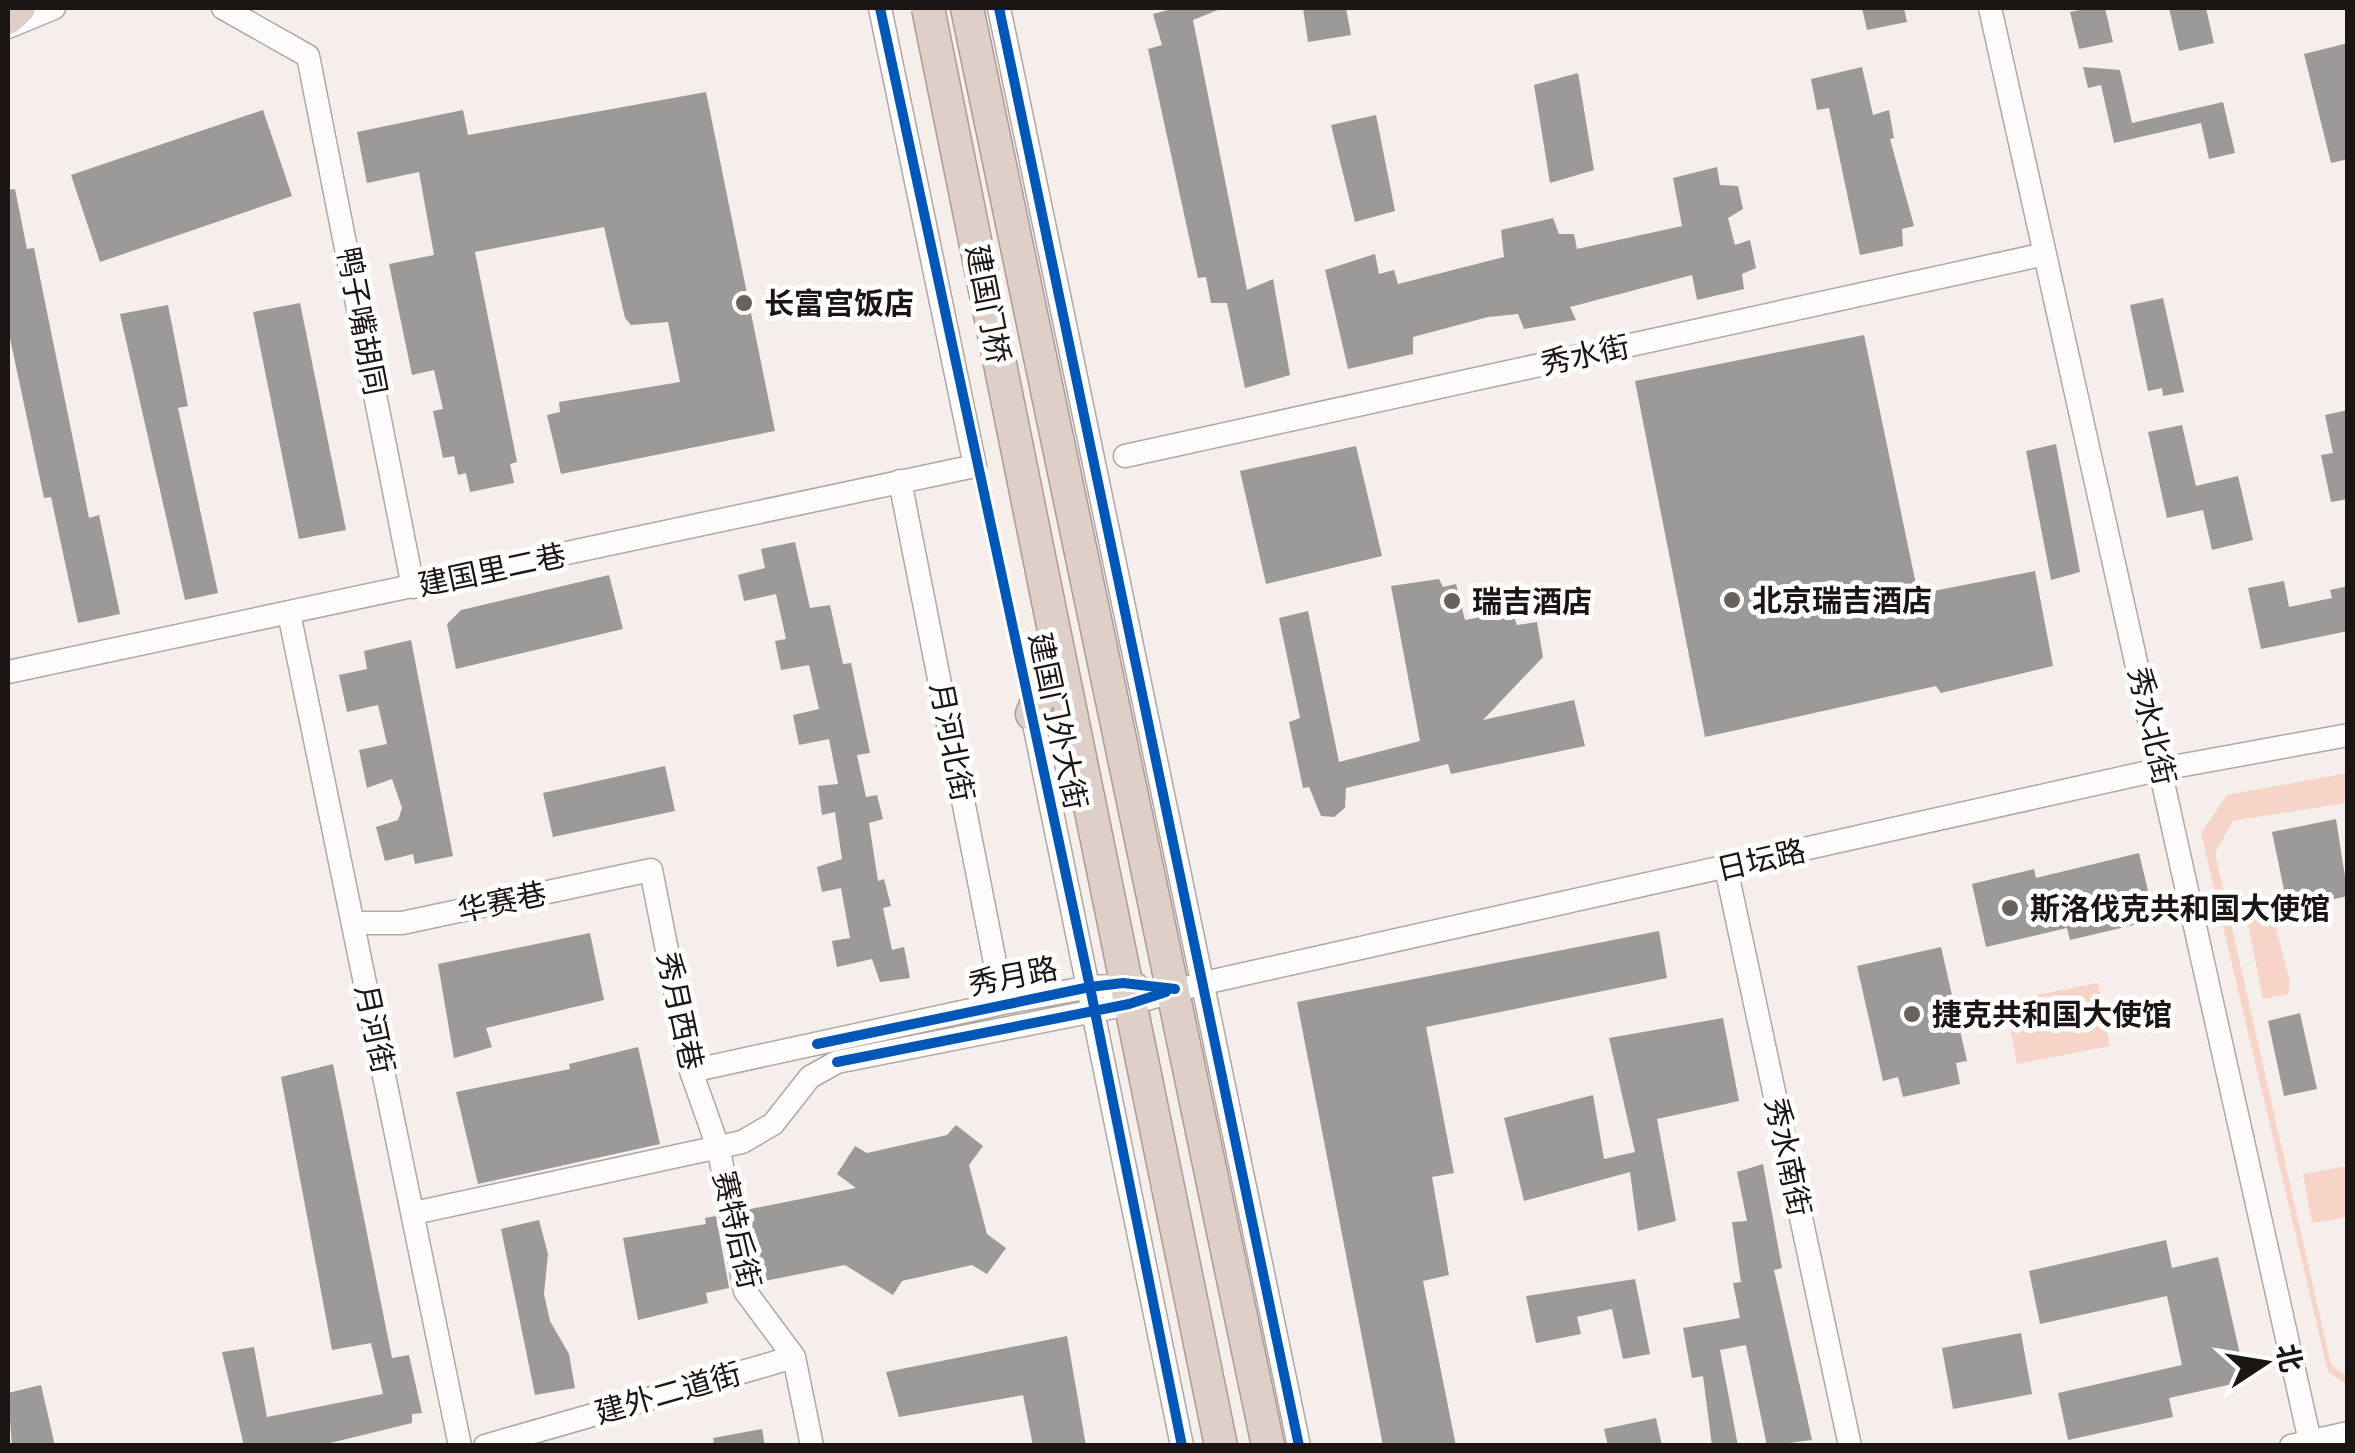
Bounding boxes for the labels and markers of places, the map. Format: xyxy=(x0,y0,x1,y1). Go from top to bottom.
place label: 长富宫饭店 xyxy=(764,286,914,321)
marker: 长富宫饭店 xyxy=(733,292,755,314)
place label: 北京瑞吉酒店 xyxy=(1752,583,1932,618)
place label: 瑞吉酒店 xyxy=(1472,584,1592,619)
marker: 北京瑞吉酒店 xyxy=(1721,589,1743,611)
marker: 瑞吉酒店 xyxy=(1441,590,1463,612)
place label: 斯洛伐克共和国大使馆 xyxy=(2030,891,2330,926)
marker: 斯洛伐克共和国大使馆 xyxy=(1999,897,2021,919)
place label: 捷克共和国大使馆 xyxy=(1932,997,2172,1032)
marker: 捷克共和国大使馆 xyxy=(1901,1003,1923,1025)

